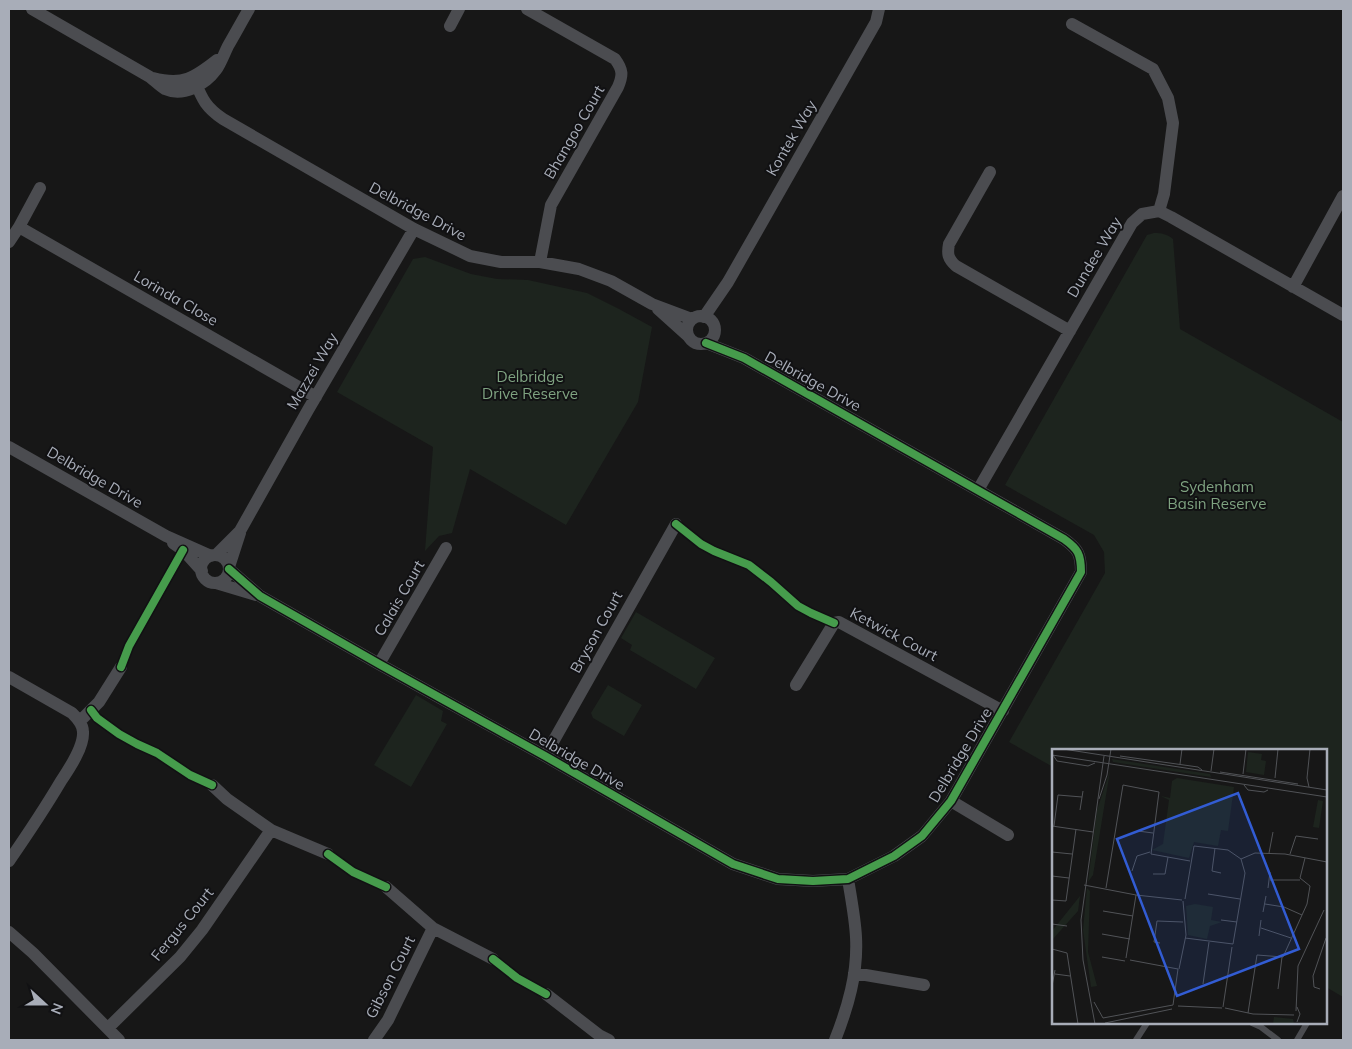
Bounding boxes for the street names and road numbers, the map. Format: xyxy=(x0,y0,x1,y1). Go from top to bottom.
street label: Bhangoo Court xyxy=(540,82,608,182)
street label: Kontek Way xyxy=(762,97,820,179)
street label: Delbridge Drive xyxy=(366,177,470,245)
street label: Dundee Way xyxy=(1063,213,1125,301)
street label: Lorinda Close xyxy=(130,266,222,330)
street label: Mazzei Way xyxy=(282,329,342,413)
street label: Delbridge Drive xyxy=(761,347,865,415)
street label: Delbridge Drive xyxy=(44,442,146,512)
street label: Calais Court xyxy=(370,557,428,639)
street label: Bryson Court xyxy=(566,588,626,676)
street label: Ketwick Court xyxy=(847,603,941,665)
street label: Delbridge Drive xyxy=(924,704,996,806)
street label: Delbridge Drive xyxy=(526,724,628,794)
street label: Fergus Court xyxy=(147,884,217,964)
street label: Gibson Court xyxy=(361,932,419,1022)

